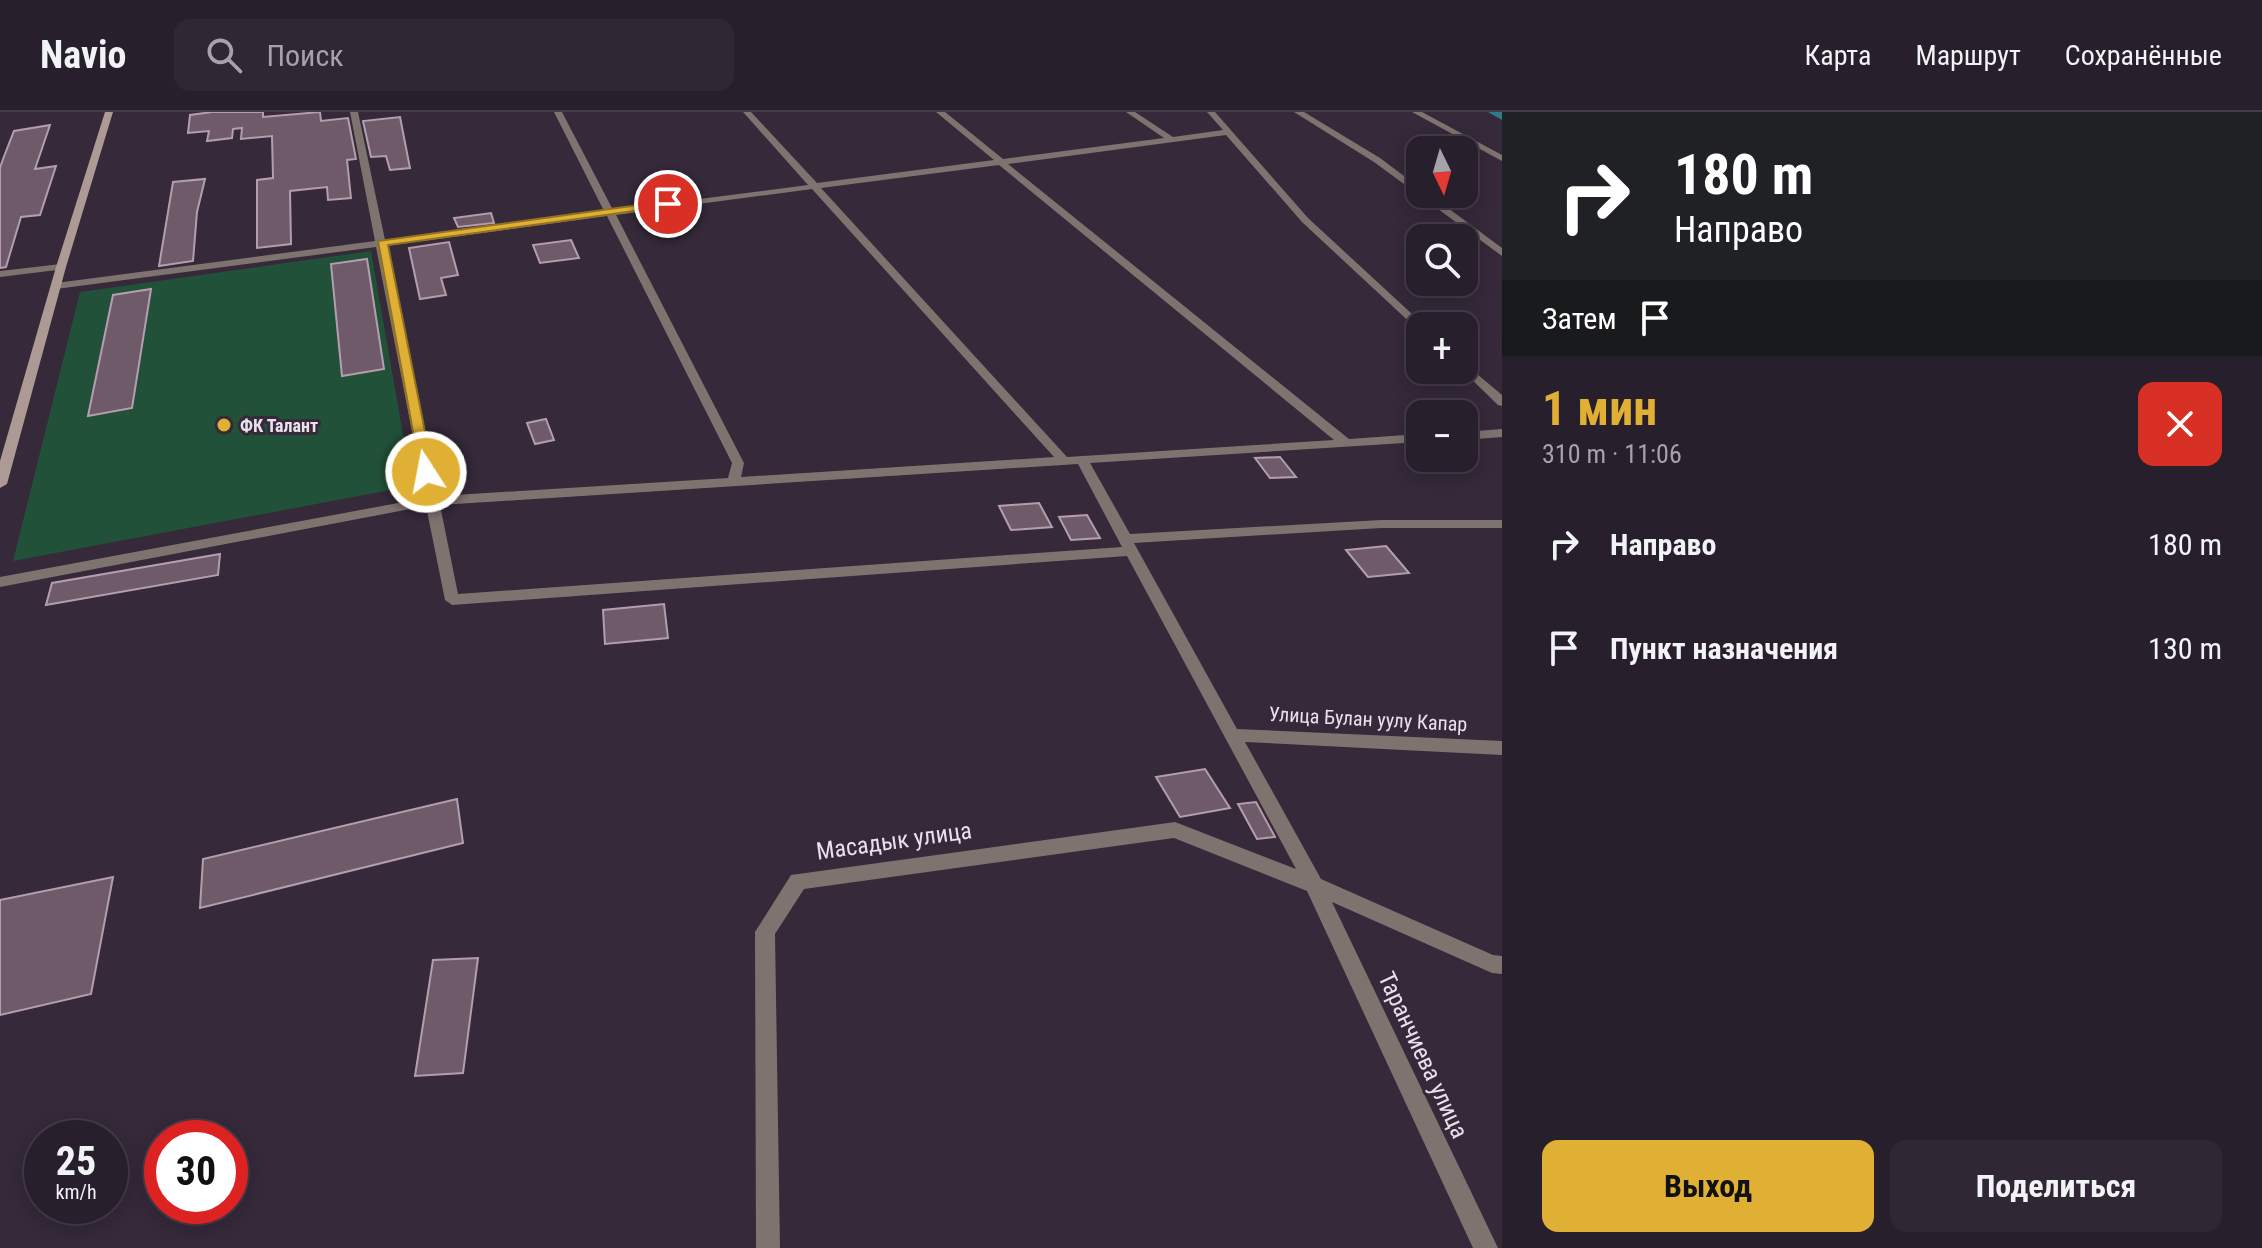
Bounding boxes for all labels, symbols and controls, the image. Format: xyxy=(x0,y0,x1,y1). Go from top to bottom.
search box xyxy=(174,19,734,91)
text: Navio xyxy=(40,33,126,77)
icon: search xyxy=(202,33,246,77)
text: Поиск xyxy=(266,38,344,73)
text: Карта xyxy=(1805,39,1871,72)
text: Маршрут xyxy=(1915,39,2021,72)
text: Сохранённые xyxy=(2065,39,2222,72)
north arrow xyxy=(1406,136,1478,208)
map controls xyxy=(1406,136,1478,472)
text: 180 m xyxy=(1674,142,1813,208)
icon: right xyxy=(1542,144,1646,248)
pin xyxy=(634,170,702,238)
icon: arrive xyxy=(646,182,690,226)
text: Направо xyxy=(1674,209,1803,251)
button: search xyxy=(1406,224,1478,296)
icon: arrive xyxy=(1633,296,1677,340)
text: Затем xyxy=(1542,301,1617,336)
button: + xyxy=(1406,312,1478,384)
text: 1 мин xyxy=(1542,380,1657,437)
button: close xyxy=(2138,382,2222,466)
button: − xyxy=(1406,400,1478,472)
place label: ФК Талант xyxy=(240,415,318,436)
marker: ФК Талант xyxy=(215,416,233,434)
position arrow xyxy=(384,430,468,514)
text: 310 m · 11:06 xyxy=(1542,439,1682,469)
icon: right xyxy=(1542,522,1586,566)
text: Направо xyxy=(1610,527,1716,562)
text: 180 m xyxy=(2148,527,2222,562)
icon: arrive xyxy=(1542,626,1586,670)
text: Пункт назначения xyxy=(1610,631,1838,666)
text: 130 m xyxy=(2148,631,2222,666)
street label: Улица Булан уулу Капар xyxy=(1268,702,1468,736)
street label: Масадык улица xyxy=(815,816,973,866)
street label: Таранчиева улица xyxy=(1372,967,1474,1143)
speed limit sign: 30 xyxy=(144,1120,248,1224)
text: 25 xyxy=(56,1138,96,1185)
button: Выход xyxy=(1542,1140,1874,1232)
button: Поделиться xyxy=(1890,1140,2222,1232)
text: km/h xyxy=(55,1180,97,1204)

